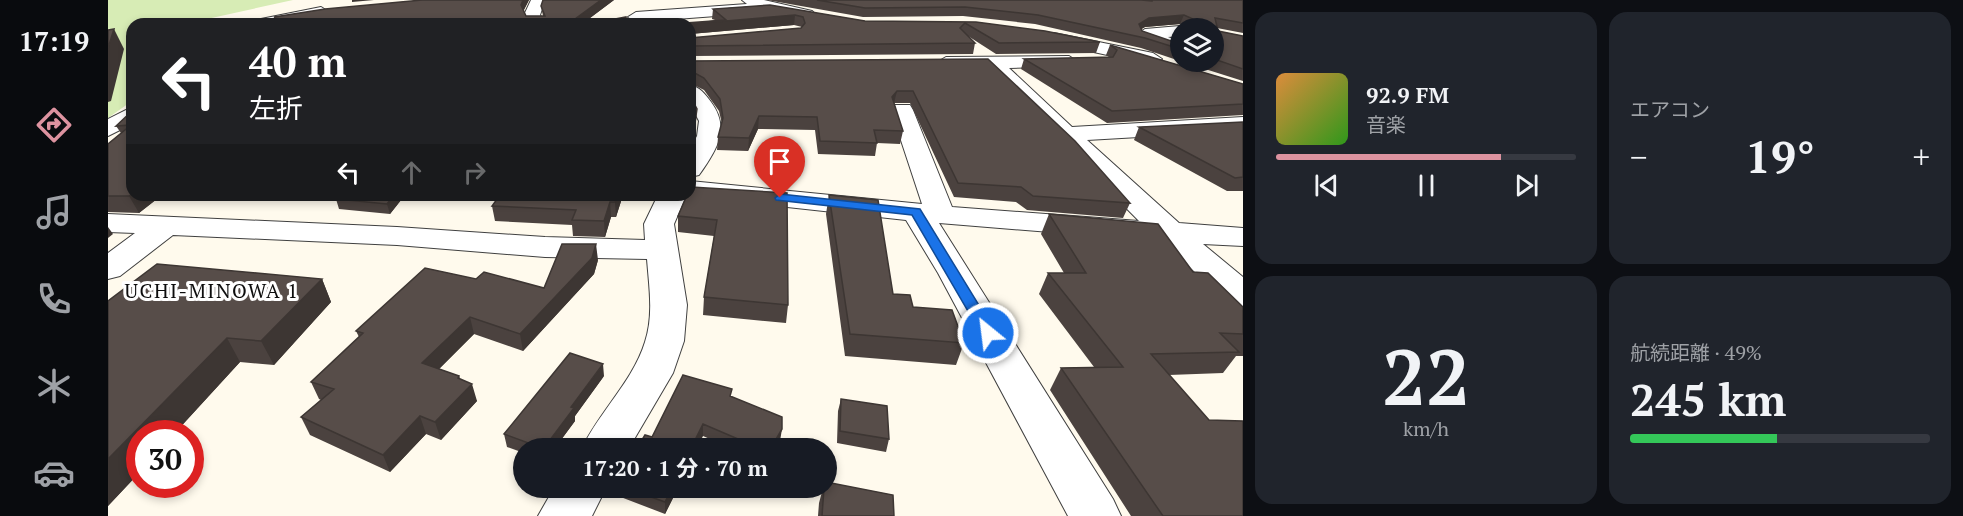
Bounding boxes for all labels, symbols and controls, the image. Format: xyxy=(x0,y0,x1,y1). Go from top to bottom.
map controls xyxy=(1170,18,1224,72)
button: layers xyxy=(1170,18,1224,72)
text: 17:19 xyxy=(19,23,89,59)
text: 40 m xyxy=(249,33,347,89)
icon: left xyxy=(150,42,228,120)
text: 92.9 FM xyxy=(1366,80,1449,109)
text: 左折 xyxy=(249,90,303,126)
text: エアコン xyxy=(1630,96,1710,123)
icon: directions xyxy=(33,104,75,146)
text: 音楽 xyxy=(1366,111,1406,138)
text: 19° xyxy=(1745,126,1815,186)
text: − xyxy=(1630,135,1648,178)
text: + xyxy=(1912,135,1930,178)
pin xyxy=(754,136,805,198)
icon: arrive xyxy=(763,145,796,178)
icon: left xyxy=(332,156,365,189)
icon: ahead xyxy=(395,156,428,189)
icon: right xyxy=(458,156,491,189)
icon: previous xyxy=(1310,169,1343,202)
icon: pause xyxy=(1410,169,1443,202)
icon: next xyxy=(1510,169,1543,202)
icon: music xyxy=(33,191,75,233)
district label: UCHI-MINOWA 1 xyxy=(125,277,299,304)
icon: phone xyxy=(33,278,75,320)
position arrow xyxy=(956,301,1020,365)
text: 22 xyxy=(1382,324,1470,427)
text: 航続距離 · 49% xyxy=(1630,339,1762,366)
icon: climate xyxy=(33,365,75,407)
text: 245 km xyxy=(1630,369,1786,429)
text: km/h xyxy=(1403,415,1449,442)
speed limit sign: 30 xyxy=(126,420,204,498)
icon: car xyxy=(33,452,75,494)
text: 17:20 · 1 分 · 70 m xyxy=(582,453,768,482)

